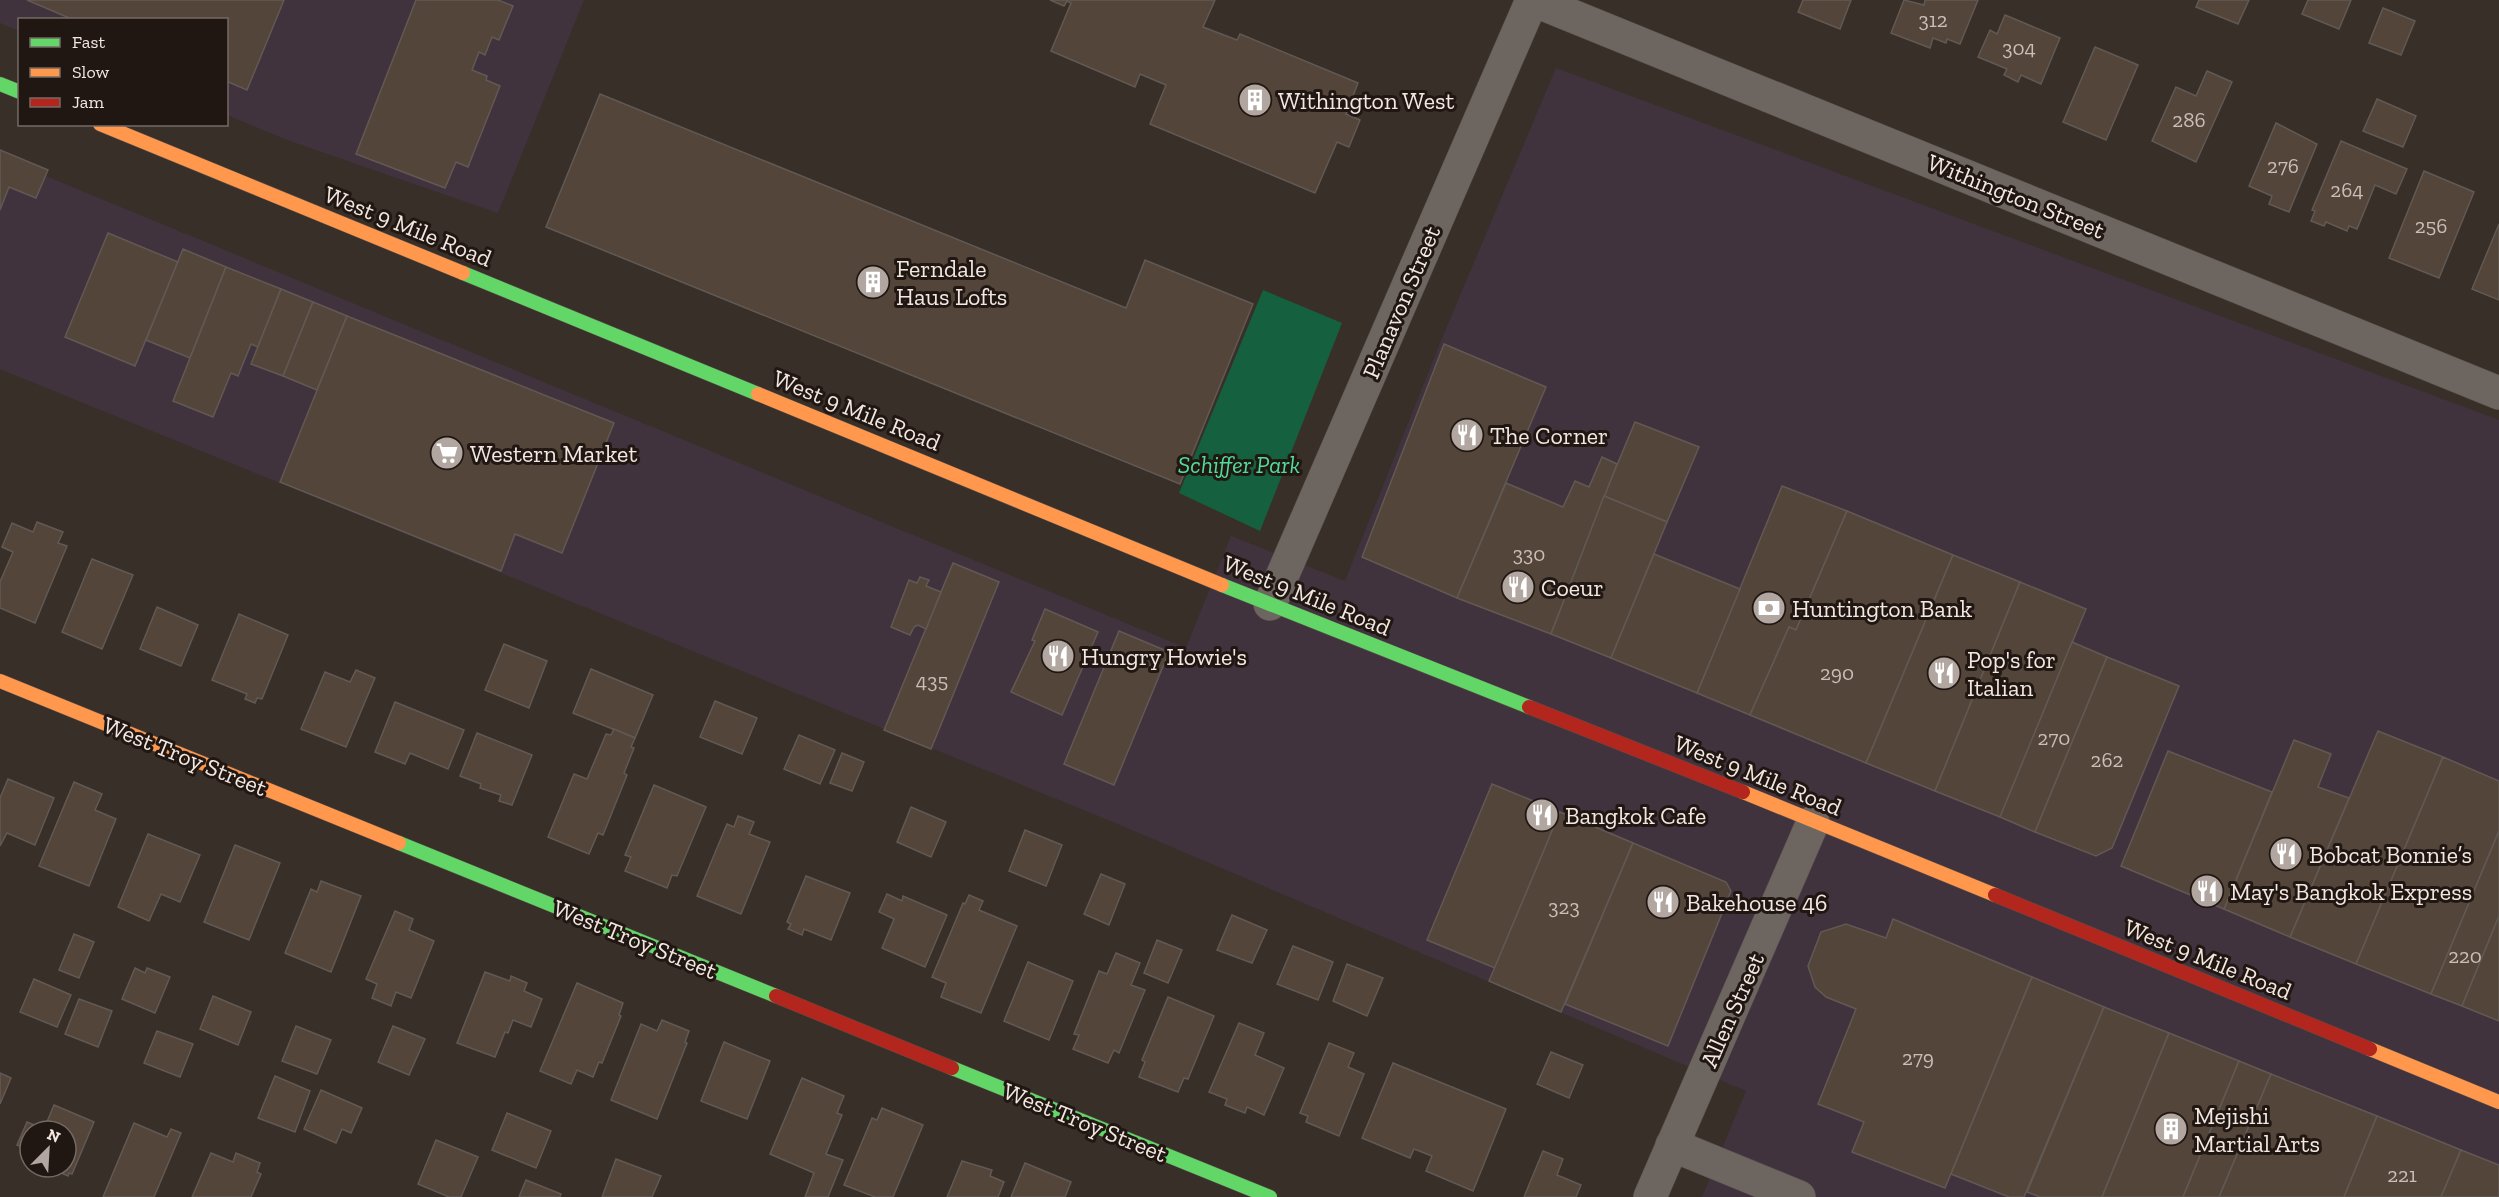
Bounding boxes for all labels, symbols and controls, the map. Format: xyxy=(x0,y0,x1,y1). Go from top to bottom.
house number: 312 xyxy=(1918,7,1948,32)
legend xyxy=(18,18,228,126)
text: Fast xyxy=(72,31,105,53)
house number: 304 xyxy=(2002,35,2036,60)
text: Slow xyxy=(72,61,109,83)
building icon: Withington West xyxy=(1237,82,1273,118)
place label: Withington West xyxy=(1278,86,1454,115)
text: Jam xyxy=(72,91,104,113)
house number: 286 xyxy=(2172,107,2206,132)
street label: Withington Street xyxy=(1923,147,2109,245)
house number: 276 xyxy=(2267,153,2299,178)
house number: 264 xyxy=(2330,177,2364,202)
street label: West 9 Mile Road xyxy=(320,179,496,273)
house number: 256 xyxy=(2415,213,2447,238)
street label: Planavon Street xyxy=(1356,221,1446,383)
place label: Ferndale Haus Lofts xyxy=(896,254,1007,311)
building icon: Ferndale Haus Lofts xyxy=(855,264,891,300)
street label: West 9 Mile Road xyxy=(769,363,945,457)
restaurant icon: The Corner xyxy=(1449,417,1485,453)
place label: The Corner xyxy=(1490,421,1608,450)
supermarket icon: Western Market xyxy=(429,435,465,471)
place label: Western Market xyxy=(470,439,637,468)
park label: Schiffer Park xyxy=(1178,450,1301,479)
house number: 330 xyxy=(1513,541,1545,566)
street label: West 9 Mile Road xyxy=(1219,548,1395,642)
restaurant icon: Coeur xyxy=(1500,569,1536,605)
place label: Coeur xyxy=(1541,573,1604,602)
bank icon: Huntington Bank xyxy=(1751,590,1787,626)
place label: Huntington Bank xyxy=(1792,594,1973,623)
restaurant icon: Hungry Howie's xyxy=(1040,638,1076,674)
place label: Hungry Howie's xyxy=(1081,642,1247,671)
place label: Pop's for Italian xyxy=(1967,645,2056,702)
restaurant icon: Pop's for Italian xyxy=(1926,655,1962,691)
house number: 290 xyxy=(1820,660,1854,685)
house number: 435 xyxy=(916,668,948,693)
street label: West Troy Street xyxy=(99,710,271,802)
house number: 270 xyxy=(2038,725,2070,750)
street label: West 9 Mile Road xyxy=(1670,728,1846,822)
house number: 262 xyxy=(2091,747,2123,772)
restaurant icon: Bangkok Cafe xyxy=(1524,797,1560,833)
place label: Bangkok Cafe xyxy=(1565,801,1706,830)
restaurant icon: Bobcat Bonnie’s xyxy=(2268,836,2304,872)
place label: Bobcat Bonnie’s xyxy=(2309,840,2472,869)
restaurant icon: May's Bangkok Express xyxy=(2189,873,2225,909)
place label: May's Bangkok Express xyxy=(2230,877,2472,906)
restaurant icon: Bakehouse 46 xyxy=(1645,884,1681,920)
place label: Bakehouse 46 xyxy=(1686,888,1828,917)
street label: West Troy Street xyxy=(549,893,721,985)
house number: 323 xyxy=(1548,894,1580,919)
street label: West 9 Mile Road xyxy=(2120,912,2296,1006)
house number: 220 xyxy=(2448,943,2482,968)
street label: Allen Street xyxy=(1694,948,1770,1072)
house number: 279 xyxy=(1902,1045,1934,1070)
street label: West Troy Street xyxy=(999,1076,1171,1168)
place label: Mejishi Martial Arts xyxy=(2194,1101,2320,1158)
building icon: Mejishi Martial Arts xyxy=(2153,1111,2189,1147)
north arrow xyxy=(18,1119,78,1179)
text: N xyxy=(44,1125,63,1147)
house number: 221 xyxy=(2387,1162,2417,1187)

